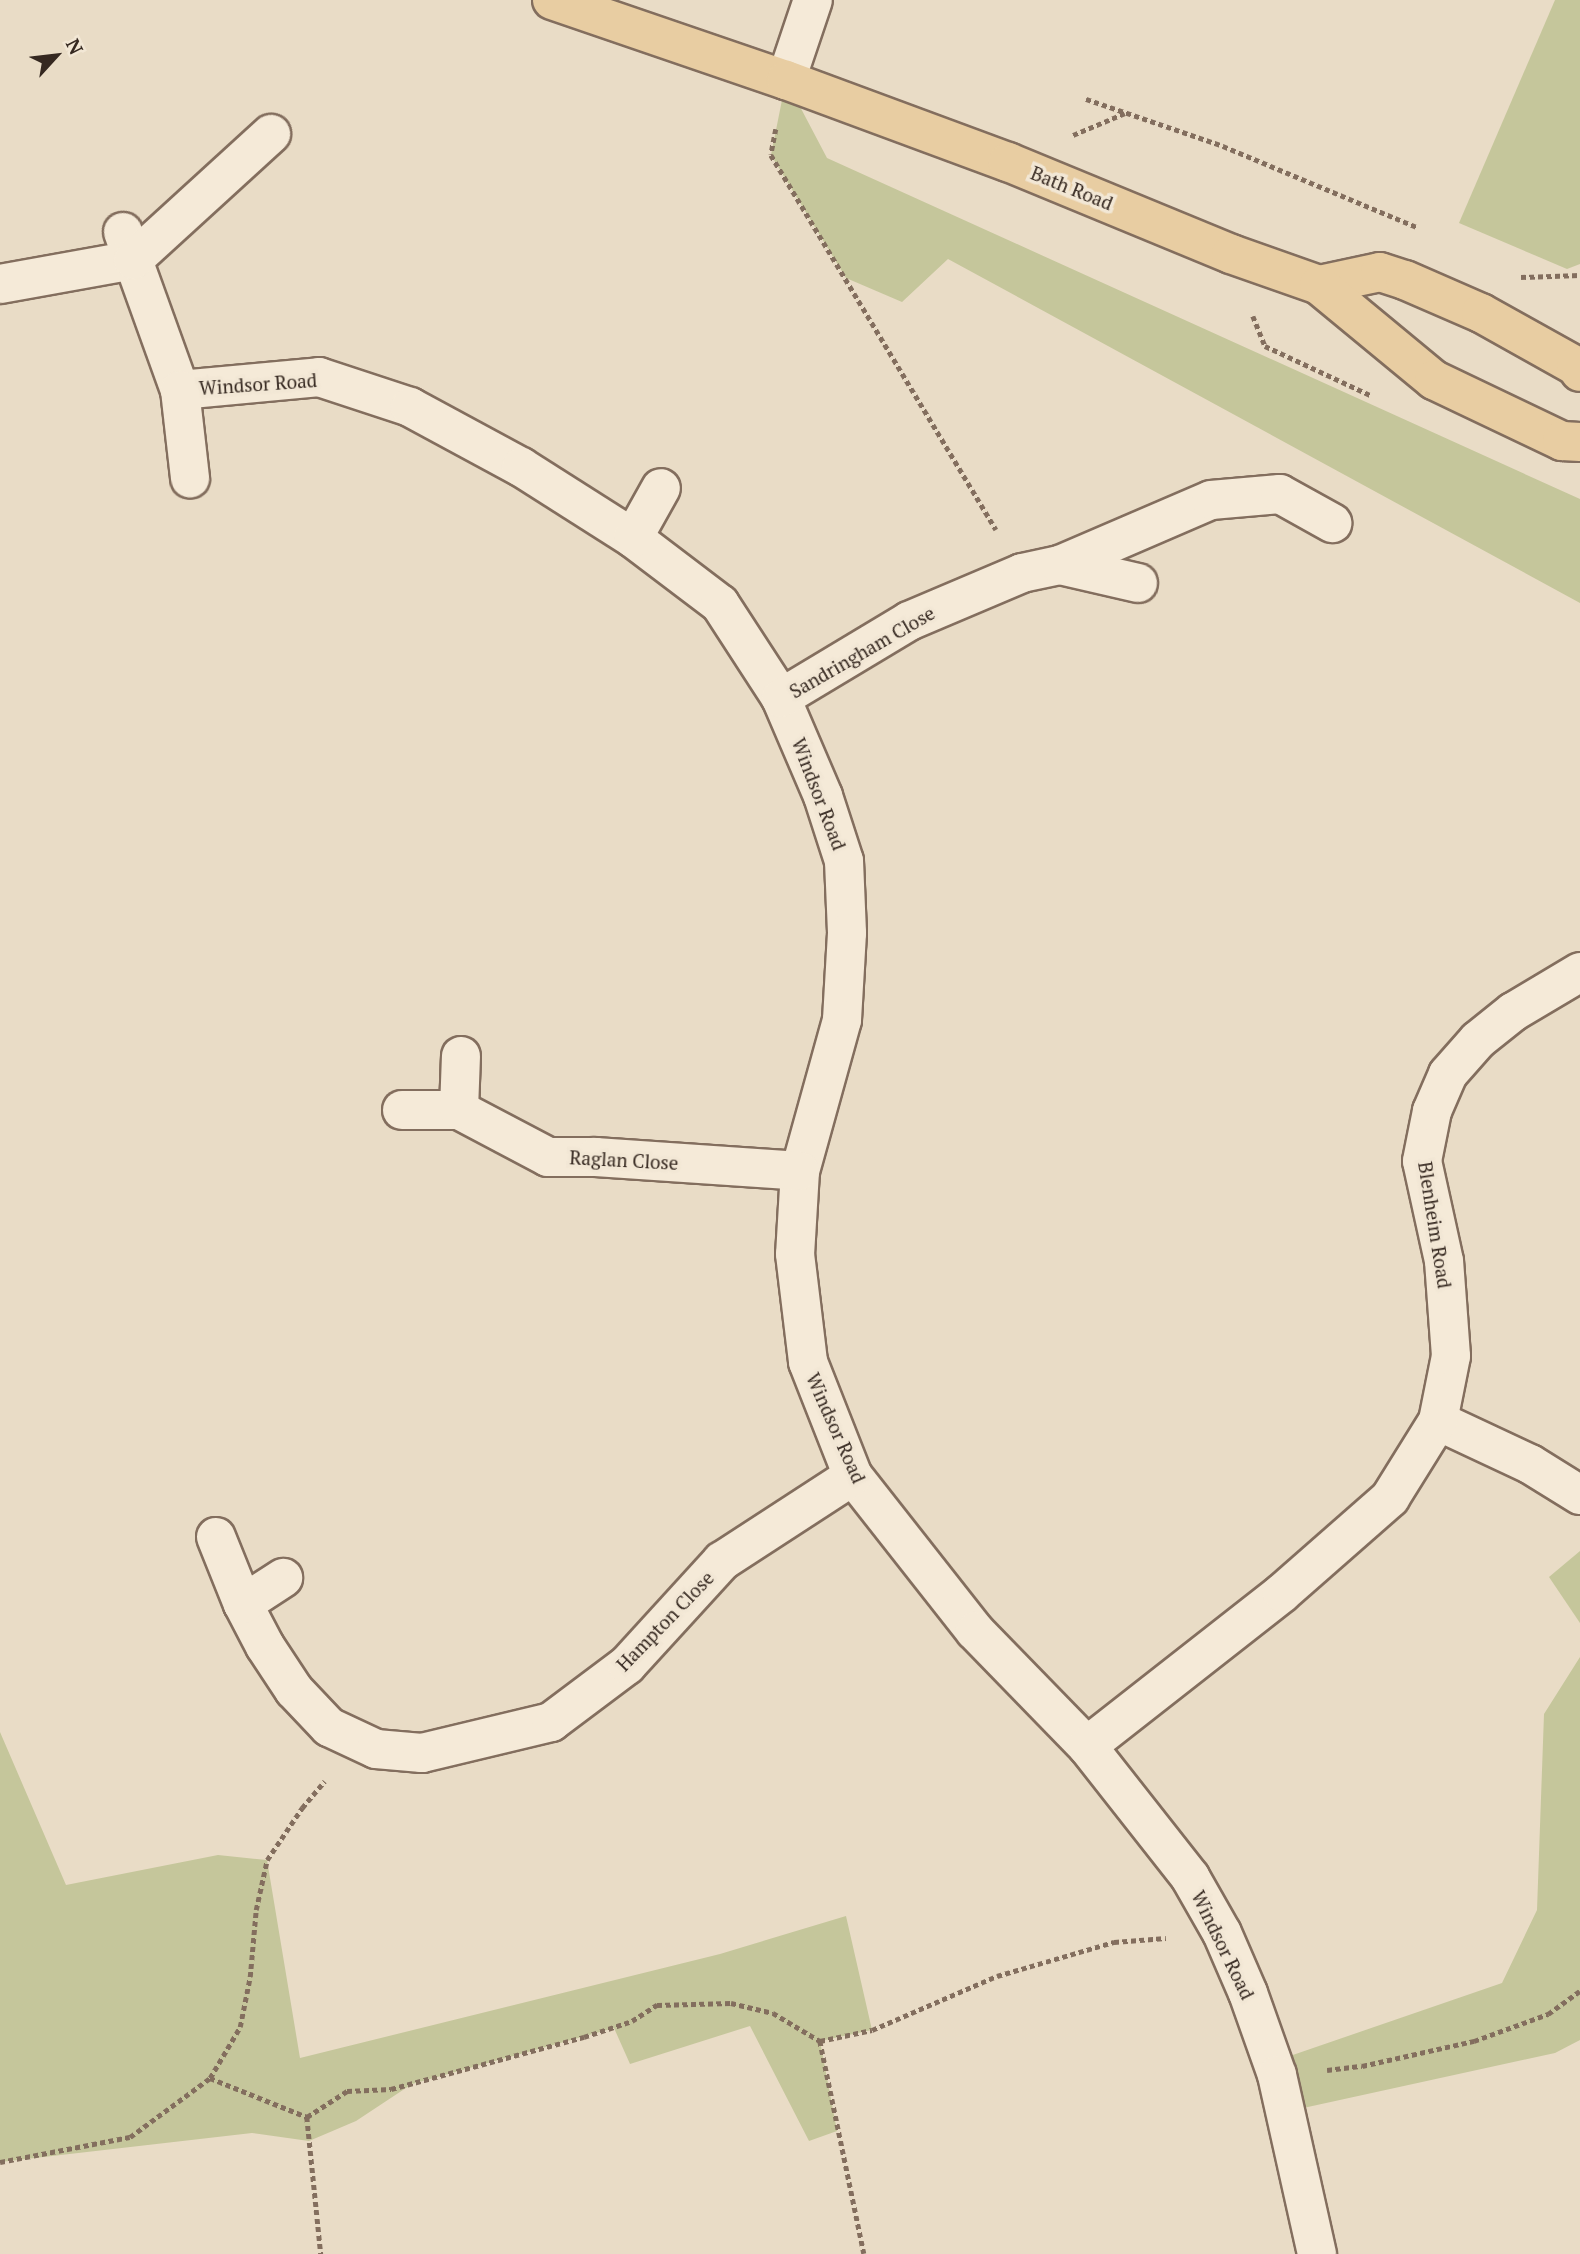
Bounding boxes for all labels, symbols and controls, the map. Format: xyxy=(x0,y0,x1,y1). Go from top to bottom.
north arrow xyxy=(21,21,91,91)
text: N xyxy=(61,34,90,58)
street label: Bath Road xyxy=(1028,161,1116,215)
street label: Windsor Road xyxy=(198,369,318,399)
street label: Sandringham Close xyxy=(785,601,939,703)
street label: Windsor Road xyxy=(787,735,851,853)
street label: Raglan Close xyxy=(569,1146,679,1174)
street label: Blenheim Road xyxy=(1414,1160,1456,1290)
street label: Windsor Road xyxy=(802,1369,870,1487)
street label: Hampton Close xyxy=(612,1566,718,1676)
street label: Windsor Road xyxy=(1187,1887,1259,2003)

